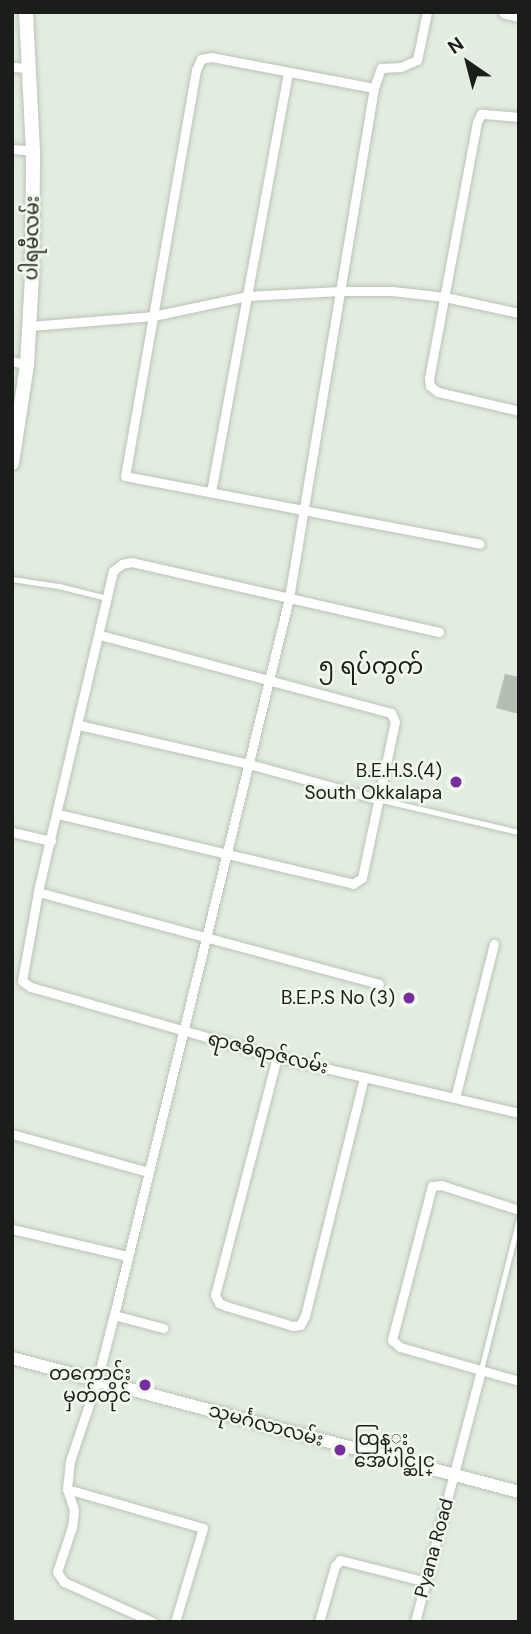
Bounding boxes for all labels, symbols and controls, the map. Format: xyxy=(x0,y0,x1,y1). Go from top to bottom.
north arrow xyxy=(433,28,503,98)
text: N xyxy=(443,31,469,60)
street label: ပါရမီလမ်း xyxy=(20,195,44,281)
district label: ၅ ရပ်ကွက် xyxy=(319,652,423,680)
place label: B.E.H.S.(4) South Okkalapa xyxy=(304,760,442,804)
marker: B.E.H.S.(4) South Okkalapa xyxy=(448,774,464,790)
place label: B.E.P.S No (3) xyxy=(281,987,395,1009)
marker: B.E.P.S No (3) xyxy=(401,990,417,1006)
street label: ရာဇဓိရာဇ်လမ်း xyxy=(206,1027,330,1079)
place label: တကောင်း မှတ်တိုင် xyxy=(49,1363,131,1407)
marker: တကောင်း မှတ်တိုင် xyxy=(137,1377,153,1393)
street label: သုမင်္ဂလာလမ်း xyxy=(206,1399,326,1451)
place label: ထြန္း အေပါင္ဆိုင္ xyxy=(354,1428,435,1472)
marker: ထြန္း အေပါင္ဆိုင္ xyxy=(332,1442,348,1458)
street label: Pyana Road xyxy=(410,1496,458,1600)

